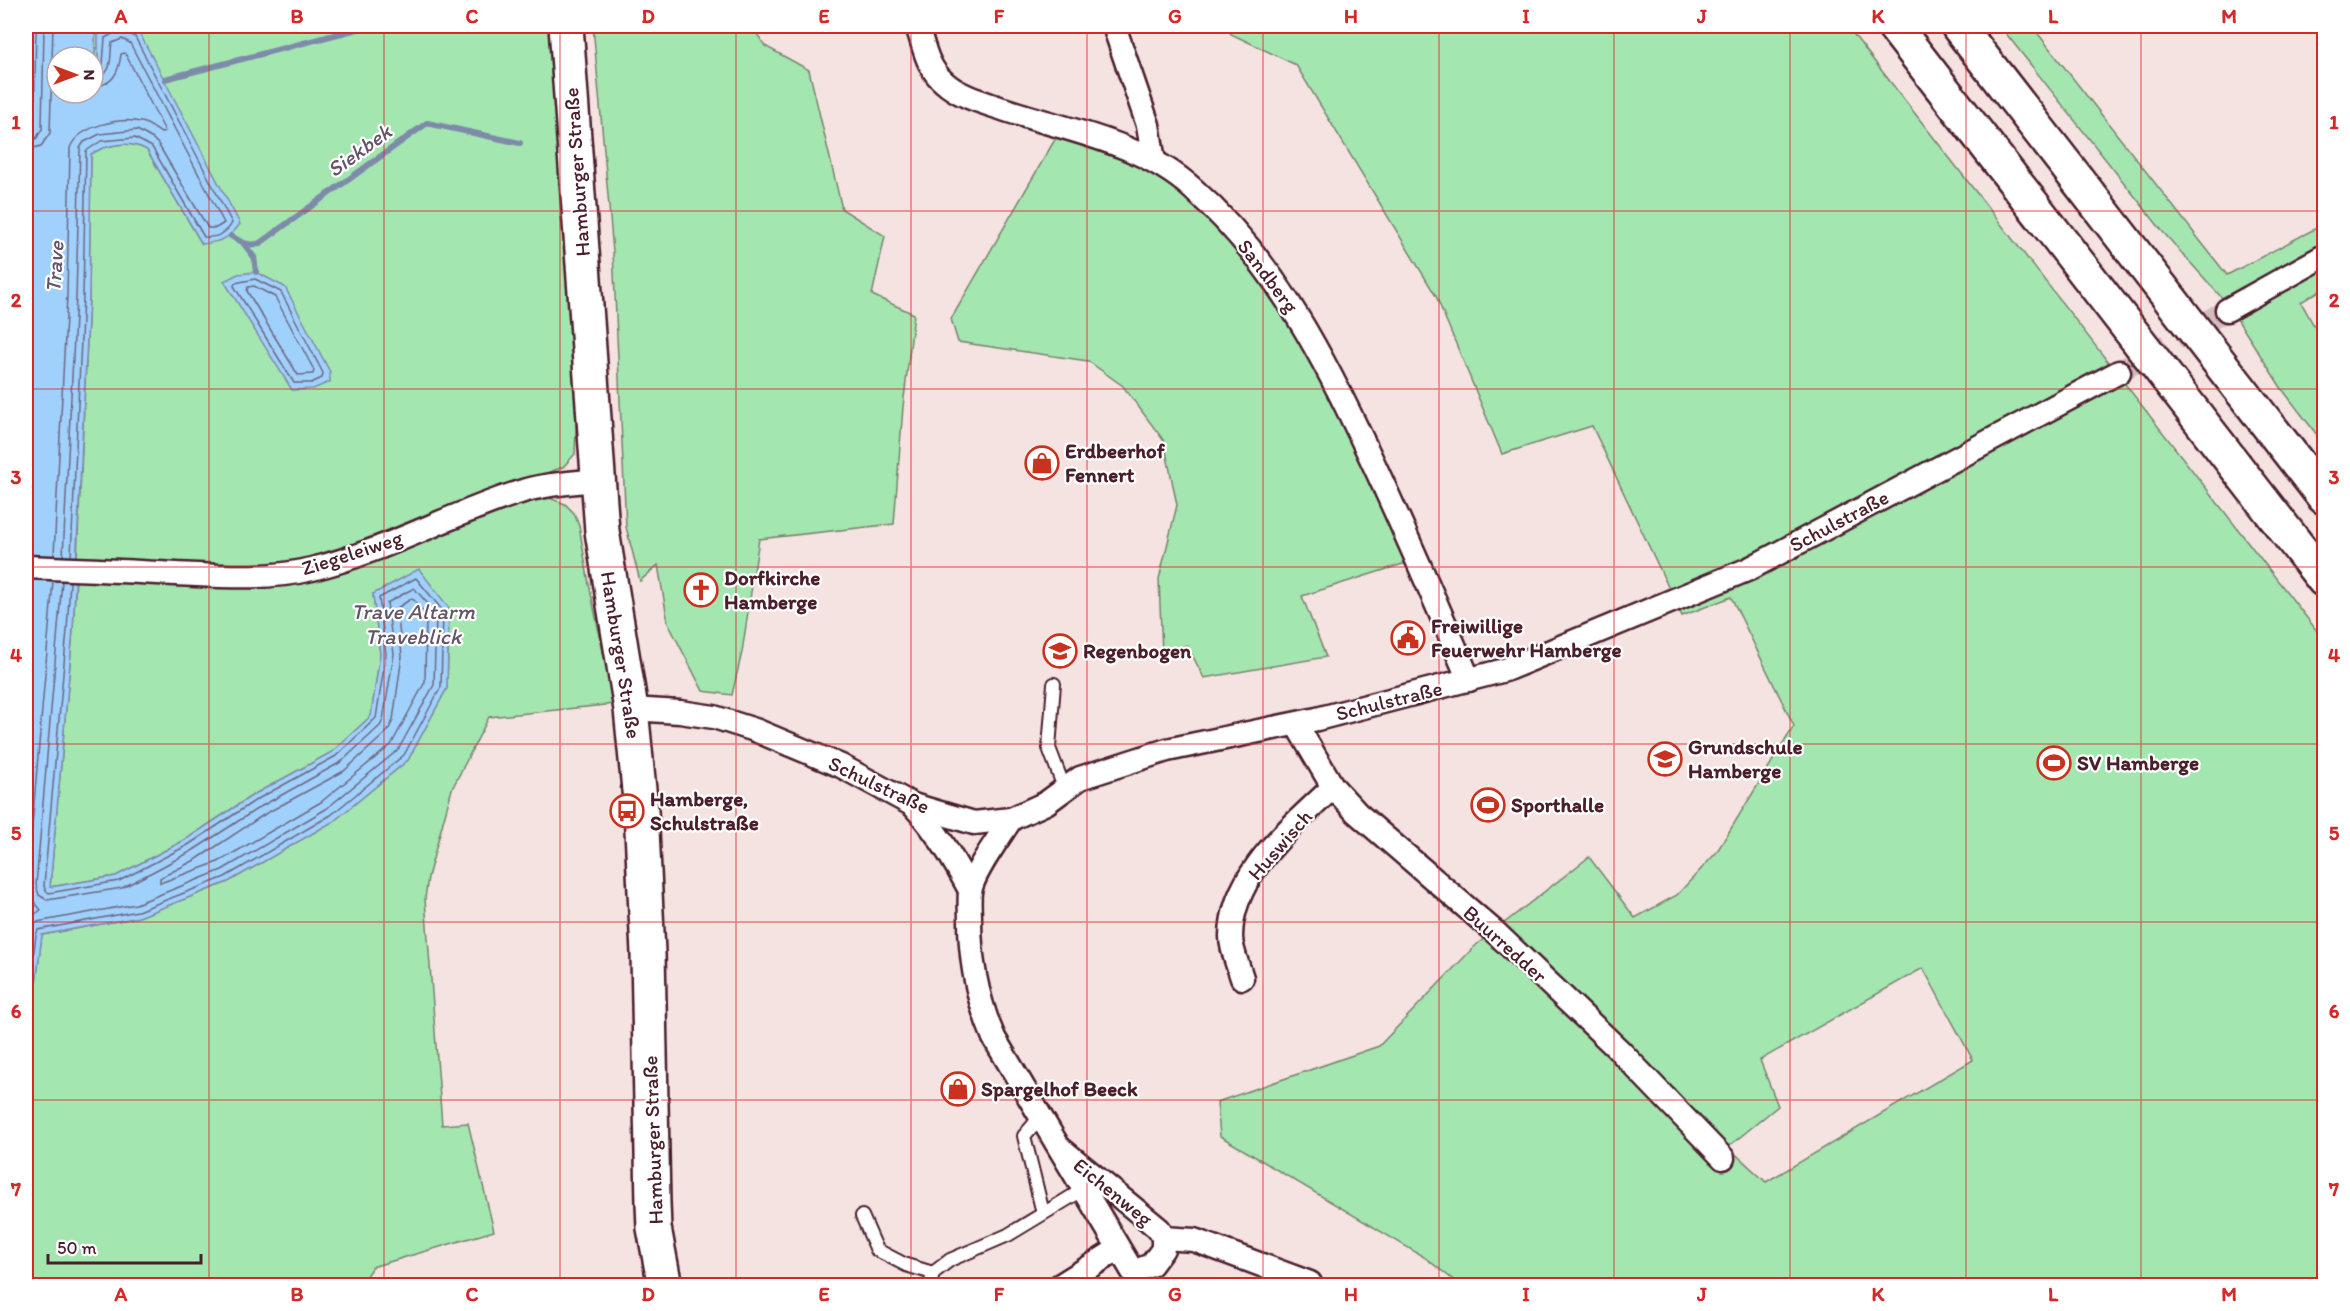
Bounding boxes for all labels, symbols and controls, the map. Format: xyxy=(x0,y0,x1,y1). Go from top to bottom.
text: A xyxy=(114,4,128,28)
text: B xyxy=(291,4,304,28)
text: C xyxy=(466,4,479,28)
text: D xyxy=(641,4,655,28)
text: E xyxy=(818,4,830,28)
text: F xyxy=(994,4,1005,28)
text: G xyxy=(1168,4,1182,28)
text: H xyxy=(1344,4,1358,28)
text: I xyxy=(1522,4,1530,28)
text: J xyxy=(1696,4,1707,28)
text: K xyxy=(1872,4,1886,28)
text: L xyxy=(2048,4,2059,28)
text: M xyxy=(2221,4,2237,28)
north arrow xyxy=(45,45,105,105)
text: N xyxy=(80,70,99,80)
street label: Hamburger Straße xyxy=(558,87,595,257)
text: 1 xyxy=(11,110,21,134)
text: 1 xyxy=(2329,110,2339,134)
water label: Siekbek xyxy=(322,117,398,183)
street label: Sandberg xyxy=(1233,234,1304,318)
water label: Trave xyxy=(39,239,70,294)
text: 2 xyxy=(11,288,22,312)
text: 2 xyxy=(2329,288,2340,312)
place label: Erdbeerhof Fennert xyxy=(1065,438,1166,487)
shop icon: Erdbeerhof Fennert xyxy=(1024,445,1060,481)
text: 3 xyxy=(11,465,22,489)
text: 3 xyxy=(2329,465,2340,489)
street label: Schulstraße xyxy=(1785,484,1893,557)
street label: Ziegeleiweg xyxy=(298,524,406,581)
place label: Dorfkirche Hamberge xyxy=(724,565,820,615)
street label: Hamburger Straße xyxy=(596,569,647,740)
church icon: Dorfkirche Hamberge xyxy=(683,572,719,608)
water label: Trave Altarm Traveblick xyxy=(351,598,475,650)
place label: Freiwillige Feuerwehr Hamberge xyxy=(1431,613,1622,663)
public building icon: Freiwillige Feuerwehr Hamberge xyxy=(1390,620,1426,656)
school or university icon: Regenbogen xyxy=(1042,633,1078,669)
place label: Regenbogen xyxy=(1083,638,1192,664)
text: 4 xyxy=(10,643,22,667)
text: 4 xyxy=(2328,643,2340,667)
street label: Schulstraße xyxy=(1333,675,1445,726)
place label: Grundschule Hamberge xyxy=(1688,734,1803,784)
school or university icon: Grundschule Hamberge xyxy=(1647,741,1683,777)
sports icon: SV Hamberge xyxy=(2036,745,2072,781)
street label: Schulstraße xyxy=(825,750,934,819)
place label: SV Hamberge xyxy=(2077,750,2199,776)
place label: Hamberge, Schulstraße xyxy=(650,786,759,835)
sports icon: Sporthalle xyxy=(1470,787,1506,823)
place label: Sporthalle xyxy=(1511,792,1604,818)
bus stop icon: Hamberge, Schulstraße xyxy=(609,793,645,829)
street label: Huswisch xyxy=(1242,804,1317,885)
text: 5 xyxy=(11,821,22,845)
text: 5 xyxy=(2329,821,2340,845)
street label: Buurredder xyxy=(1458,900,1552,988)
text: 6 xyxy=(11,999,22,1023)
text: 6 xyxy=(2329,999,2340,1023)
street label: Hamburger Straße xyxy=(637,1055,668,1225)
shop icon: Spargelhof Beeck xyxy=(940,1071,976,1107)
place label: Spargelhof Beeck xyxy=(981,1076,1138,1102)
street label: Eichenweg xyxy=(1069,1152,1158,1231)
text: 7 xyxy=(10,1177,21,1201)
text: 7 xyxy=(2328,1177,2339,1201)
scale bar xyxy=(48,1227,201,1265)
text: 50 m xyxy=(57,1237,97,1259)
text: A xyxy=(114,1282,128,1306)
text: B xyxy=(291,1282,304,1306)
text: C xyxy=(466,1282,479,1306)
text: D xyxy=(641,1282,655,1306)
text: E xyxy=(818,1282,830,1306)
text: F xyxy=(994,1282,1005,1306)
text: G xyxy=(1168,1282,1182,1306)
text: H xyxy=(1344,1282,1358,1306)
text: I xyxy=(1522,1282,1530,1306)
text: J xyxy=(1696,1282,1707,1306)
text: K xyxy=(1872,1282,1886,1306)
text: L xyxy=(2048,1282,2059,1306)
text: M xyxy=(2221,1282,2237,1306)

